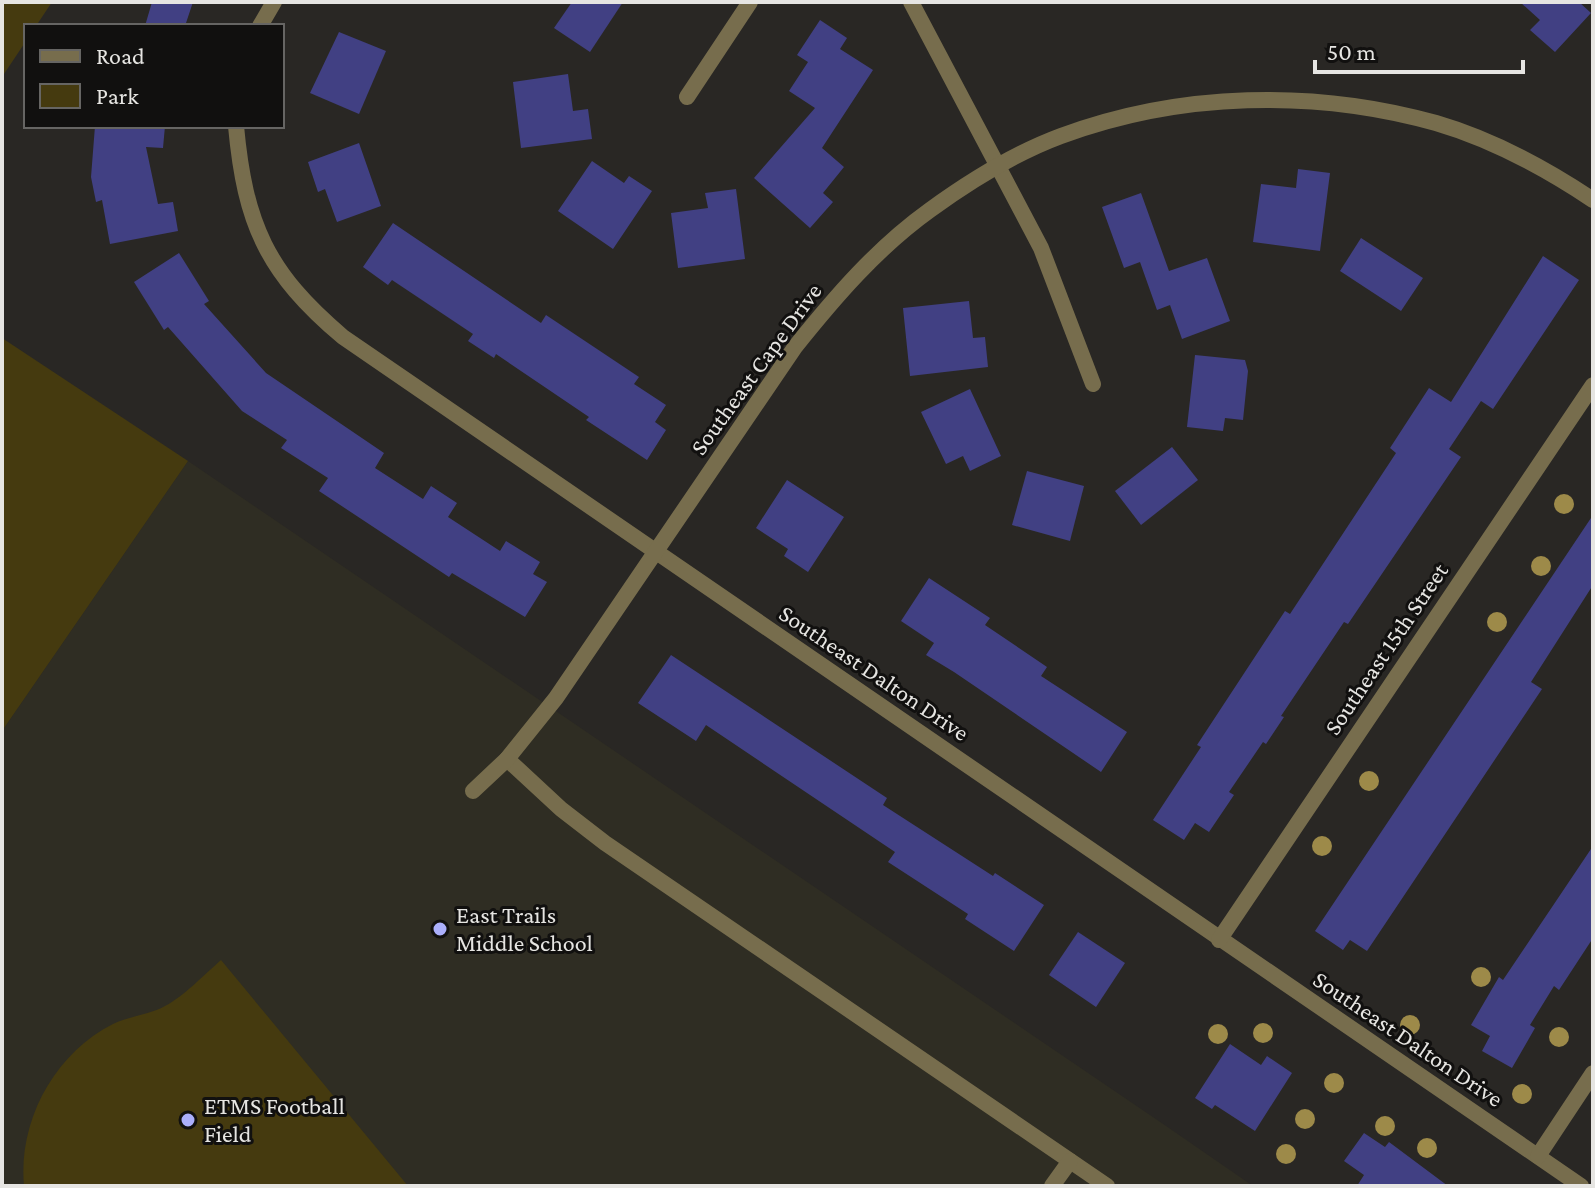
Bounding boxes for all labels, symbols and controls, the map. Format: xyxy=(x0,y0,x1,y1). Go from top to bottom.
legend xyxy=(24,24,284,128)
scale bar xyxy=(1315,24,1523,74)
text: 50 m xyxy=(1327,38,1376,65)
text: Road xyxy=(96,42,145,69)
text: Park xyxy=(96,82,139,109)
street label: Southeast Cape Drive xyxy=(684,278,827,460)
street label: Southeast 15th Street xyxy=(1318,557,1454,740)
street label: Southeast Dalton Drive xyxy=(774,599,974,746)
place label: East Trails Middle School xyxy=(456,901,593,956)
marker: East Trails Middle School xyxy=(431,920,449,938)
street label: Southeast Dalton Drive xyxy=(1308,965,1508,1112)
place label: ETMS Football Field xyxy=(204,1092,345,1147)
marker: ETMS Football Field xyxy=(179,1111,197,1129)

